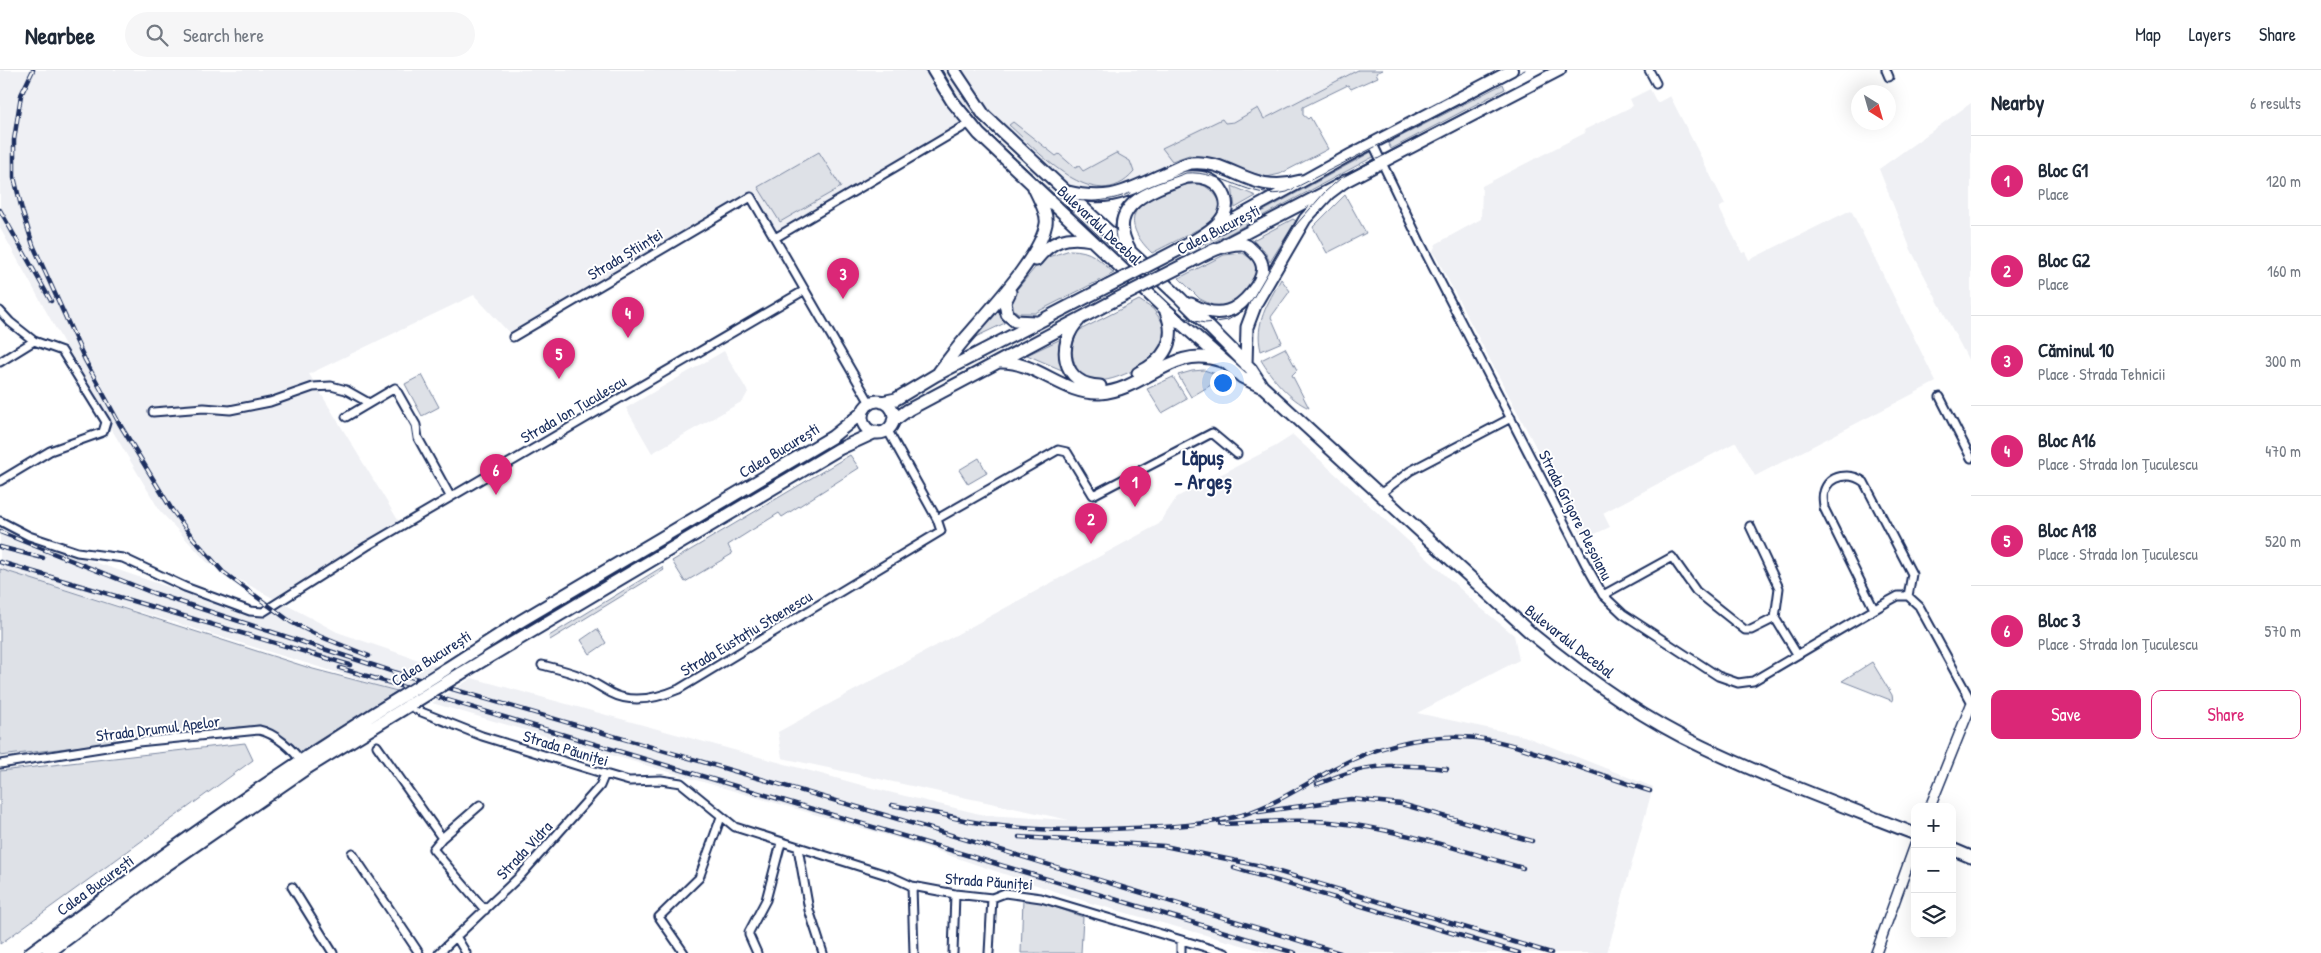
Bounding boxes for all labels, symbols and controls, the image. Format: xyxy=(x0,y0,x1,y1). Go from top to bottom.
search box xyxy=(125,12,475,57)
text: Nearbee xyxy=(25,19,95,51)
icon: search xyxy=(143,21,171,49)
text: Search here xyxy=(183,22,264,48)
text: Map xyxy=(2135,22,2161,47)
text: Layers xyxy=(2189,22,2231,47)
text: Share xyxy=(2259,22,2296,47)
north arrow xyxy=(1851,85,1896,130)
text: Nearby xyxy=(1991,88,2044,117)
text: 6 results xyxy=(2250,92,2301,114)
text: Bloc G1 xyxy=(2038,157,2088,183)
text: 1 xyxy=(2004,170,2010,192)
text: 120 m xyxy=(2266,170,2301,192)
street label: Bulevardul Decebal xyxy=(1053,180,1148,270)
text: Place xyxy=(2038,183,2069,205)
street label: Calea București xyxy=(1173,199,1263,259)
street label: Strada Științei xyxy=(583,223,667,285)
text: Bloc G2 xyxy=(2038,247,2090,273)
pin: 3 xyxy=(827,258,859,299)
text: 2 xyxy=(2003,260,2011,282)
text: 160 m xyxy=(2267,260,2301,282)
text: Place xyxy=(2038,273,2069,295)
pin: 4 xyxy=(612,297,644,338)
text: Căminul 10 xyxy=(2038,337,2114,363)
pin: 5 xyxy=(543,338,575,379)
text: 3 xyxy=(2003,350,2011,372)
text: 300 m xyxy=(2265,350,2301,372)
text: Place · Strada Tehnicii xyxy=(2038,363,2166,385)
street label: Strada Ion Țuculescu xyxy=(516,370,630,448)
your location xyxy=(1210,370,1236,396)
street label: Calea București xyxy=(735,417,823,483)
text: Bloc A16 xyxy=(2038,427,2096,453)
text: 4 xyxy=(2004,440,2010,462)
text: 470 m xyxy=(2265,440,2301,462)
district label: Lăpuș - Argeș xyxy=(1174,443,1232,497)
street label: Strada Grigore Pleșoianu xyxy=(1534,446,1619,584)
text: Place · Strada Ion Țuculescu xyxy=(2038,453,2198,475)
pin: 6 xyxy=(480,454,512,495)
pin: 1 xyxy=(1119,466,1151,507)
pin: 2 xyxy=(1075,503,1107,544)
text: Bloc A18 xyxy=(2038,517,2096,543)
text: 5 xyxy=(2004,530,2010,552)
text: 520 m xyxy=(2265,530,2301,552)
text: Place · Strada Ion Țuculescu xyxy=(2038,543,2198,565)
street label: Strada Eustațiu Stoenescu xyxy=(676,585,816,681)
street label: Bulevardul Decebal xyxy=(1521,599,1620,683)
text: Bloc 3 xyxy=(2038,607,2081,633)
text: 6 xyxy=(2004,620,2010,642)
text: 570 m xyxy=(2265,620,2301,642)
street label: Calea București xyxy=(387,625,475,691)
text: Place · Strada Ion Țuculescu xyxy=(2038,633,2198,655)
button: Save xyxy=(1991,690,2141,739)
button: Share xyxy=(2151,690,2301,739)
street label: Strada Drumul Apelor xyxy=(95,709,221,747)
street label: Strada Păuniței xyxy=(521,725,611,771)
map controls xyxy=(1911,803,1956,938)
button: + xyxy=(1911,803,1956,848)
street label: Strada Vidra xyxy=(491,816,557,884)
button: − xyxy=(1911,848,1956,893)
street label: Calea București xyxy=(52,849,138,921)
street label: Strada Păuniței xyxy=(944,867,1034,895)
button: layers xyxy=(1911,893,1956,938)

